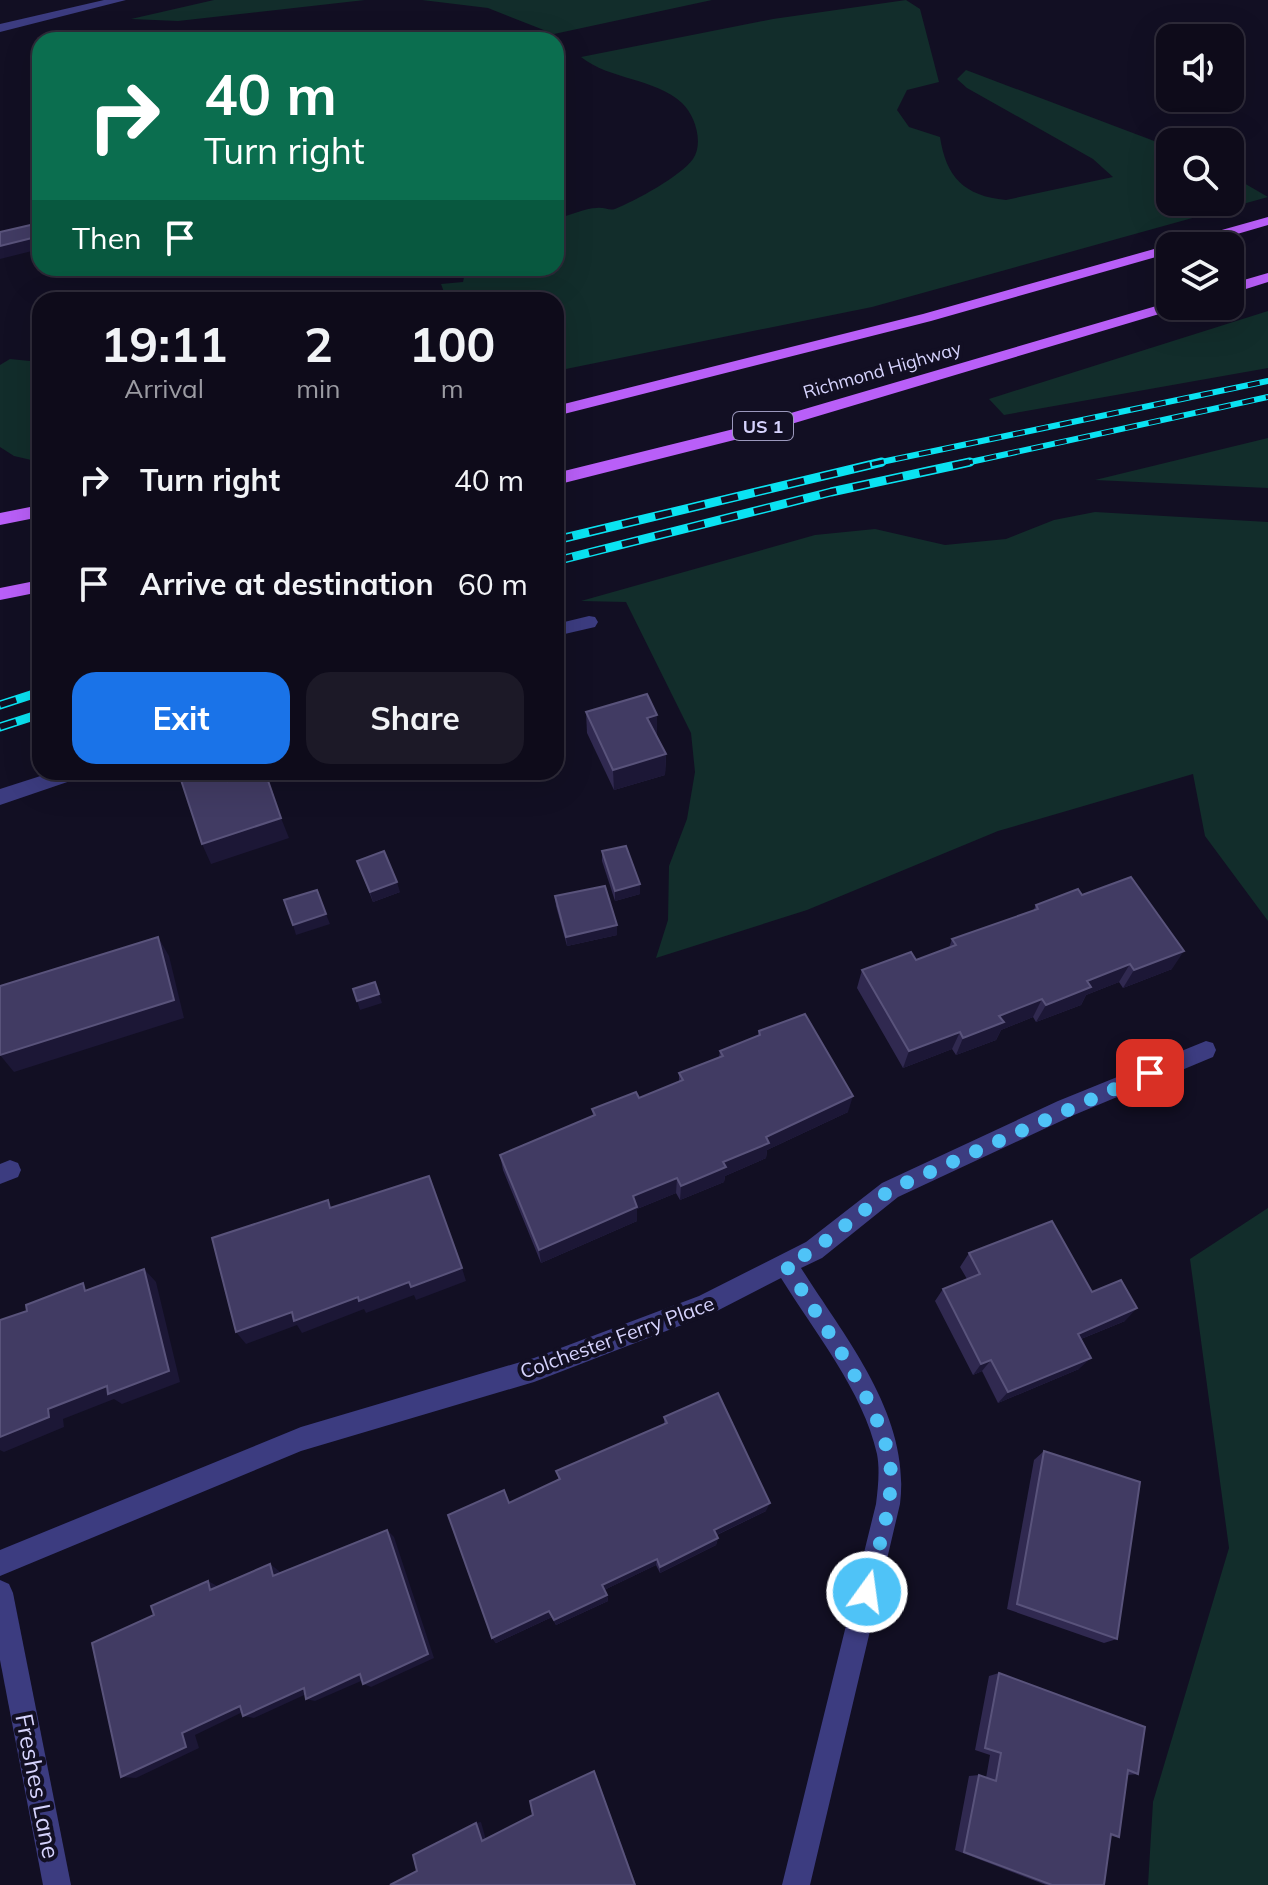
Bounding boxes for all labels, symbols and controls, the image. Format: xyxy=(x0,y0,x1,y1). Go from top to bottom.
map controls xyxy=(1156,24,1244,320)
button: sound xyxy=(1156,24,1244,112)
text: 40 m xyxy=(204,59,337,129)
icon: right xyxy=(72,64,176,168)
text: Turn right xyxy=(204,128,365,173)
button: search xyxy=(1156,128,1244,216)
icon: arrive xyxy=(158,216,202,260)
text: Then xyxy=(72,219,142,257)
button: layers xyxy=(1156,232,1244,320)
text: 19:11 xyxy=(101,314,228,374)
text: 2 xyxy=(304,314,333,374)
text: 100 xyxy=(409,314,495,374)
street label: Richmond Highway xyxy=(800,336,964,404)
text: Arrival xyxy=(124,372,204,405)
text: min xyxy=(296,372,340,405)
text: m xyxy=(441,372,464,405)
road number: US 1 xyxy=(733,412,793,440)
icon: right xyxy=(72,458,116,502)
text: Turn right xyxy=(140,461,280,499)
text: 40 m xyxy=(454,461,524,499)
icon: arrive xyxy=(72,562,116,606)
text: Arrive at destination xyxy=(140,565,434,603)
text: 60 m xyxy=(458,565,528,603)
button: Exit xyxy=(72,672,290,764)
button: Share xyxy=(306,672,524,764)
pin xyxy=(1116,1039,1184,1107)
icon: arrive xyxy=(1128,1051,1172,1095)
street label: Colchester Ferry Place xyxy=(516,1290,718,1384)
position arrow xyxy=(825,1550,909,1634)
street label: Freshes Lane xyxy=(9,1711,67,1861)

